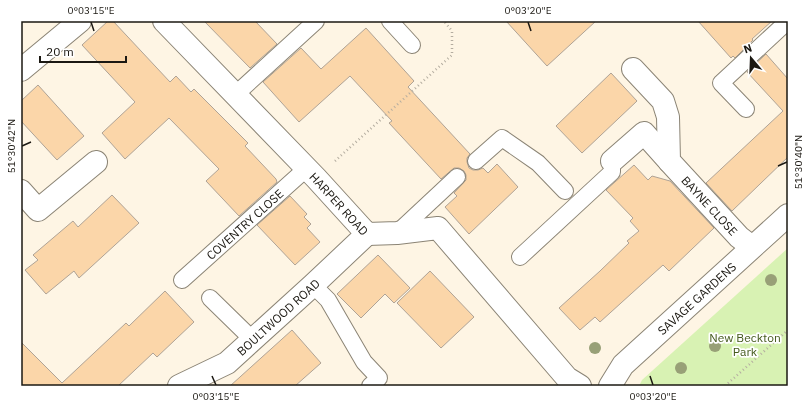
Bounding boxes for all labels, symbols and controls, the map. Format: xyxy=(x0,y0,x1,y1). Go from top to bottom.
text: 0°03'15"E xyxy=(67,4,115,17)
text: 0°03'20"E xyxy=(504,4,552,17)
scale bar xyxy=(40,38,126,64)
north arrow xyxy=(731,38,771,78)
text: N xyxy=(742,41,754,56)
text: 20 m xyxy=(46,44,74,59)
text: 51°30'42"N xyxy=(5,119,18,173)
text: 51°30'40"N xyxy=(792,135,805,189)
street label: HARPER ROAD xyxy=(307,169,372,238)
street label: BAYNE CLOSE xyxy=(679,172,741,238)
street label: COVENTRY CLOSE xyxy=(203,186,286,262)
street label: SAVAGE GARDENS xyxy=(654,259,739,338)
street label: BOULTWOOD ROAD xyxy=(233,275,323,358)
park label: New Beckton Park xyxy=(709,330,781,359)
text: 0°03'15"E xyxy=(192,390,240,403)
text: 0°03'20"E xyxy=(629,390,677,403)

